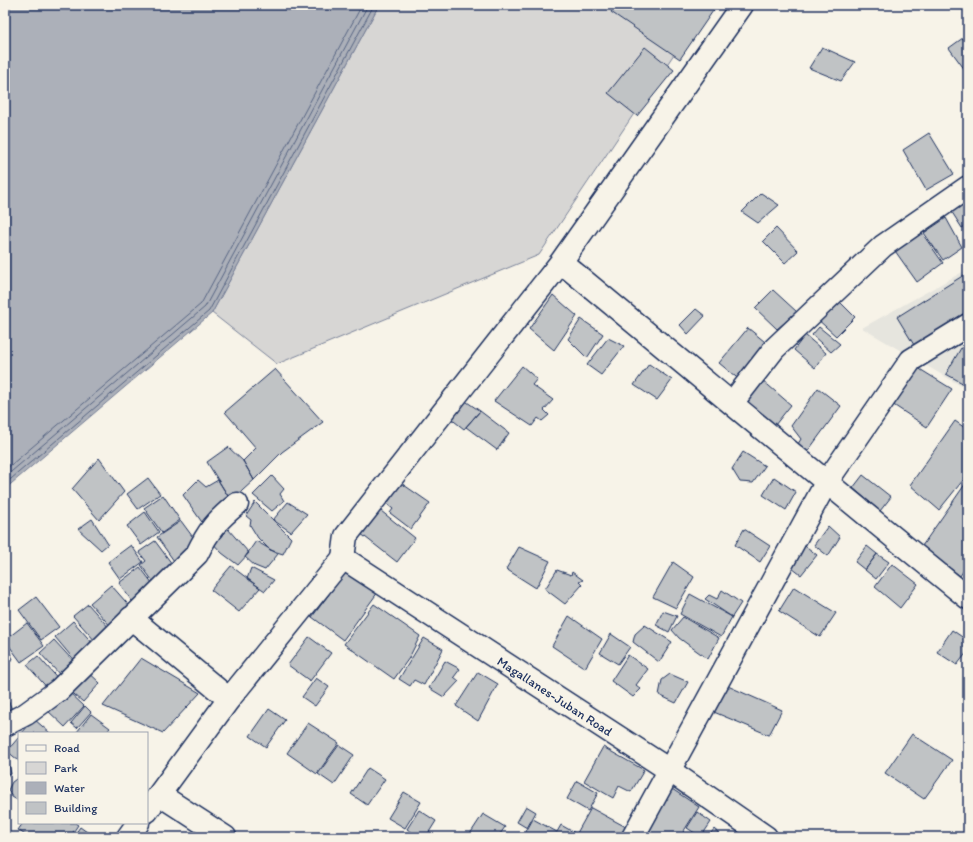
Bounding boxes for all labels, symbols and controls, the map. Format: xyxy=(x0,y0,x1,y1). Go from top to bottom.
street label: Magallanes-Juban Road xyxy=(495,653,615,739)
legend xyxy=(18,732,148,824)
text: Road xyxy=(54,741,80,755)
text: Park xyxy=(54,761,78,775)
text: Water xyxy=(54,781,85,795)
text: Building xyxy=(54,801,98,815)

